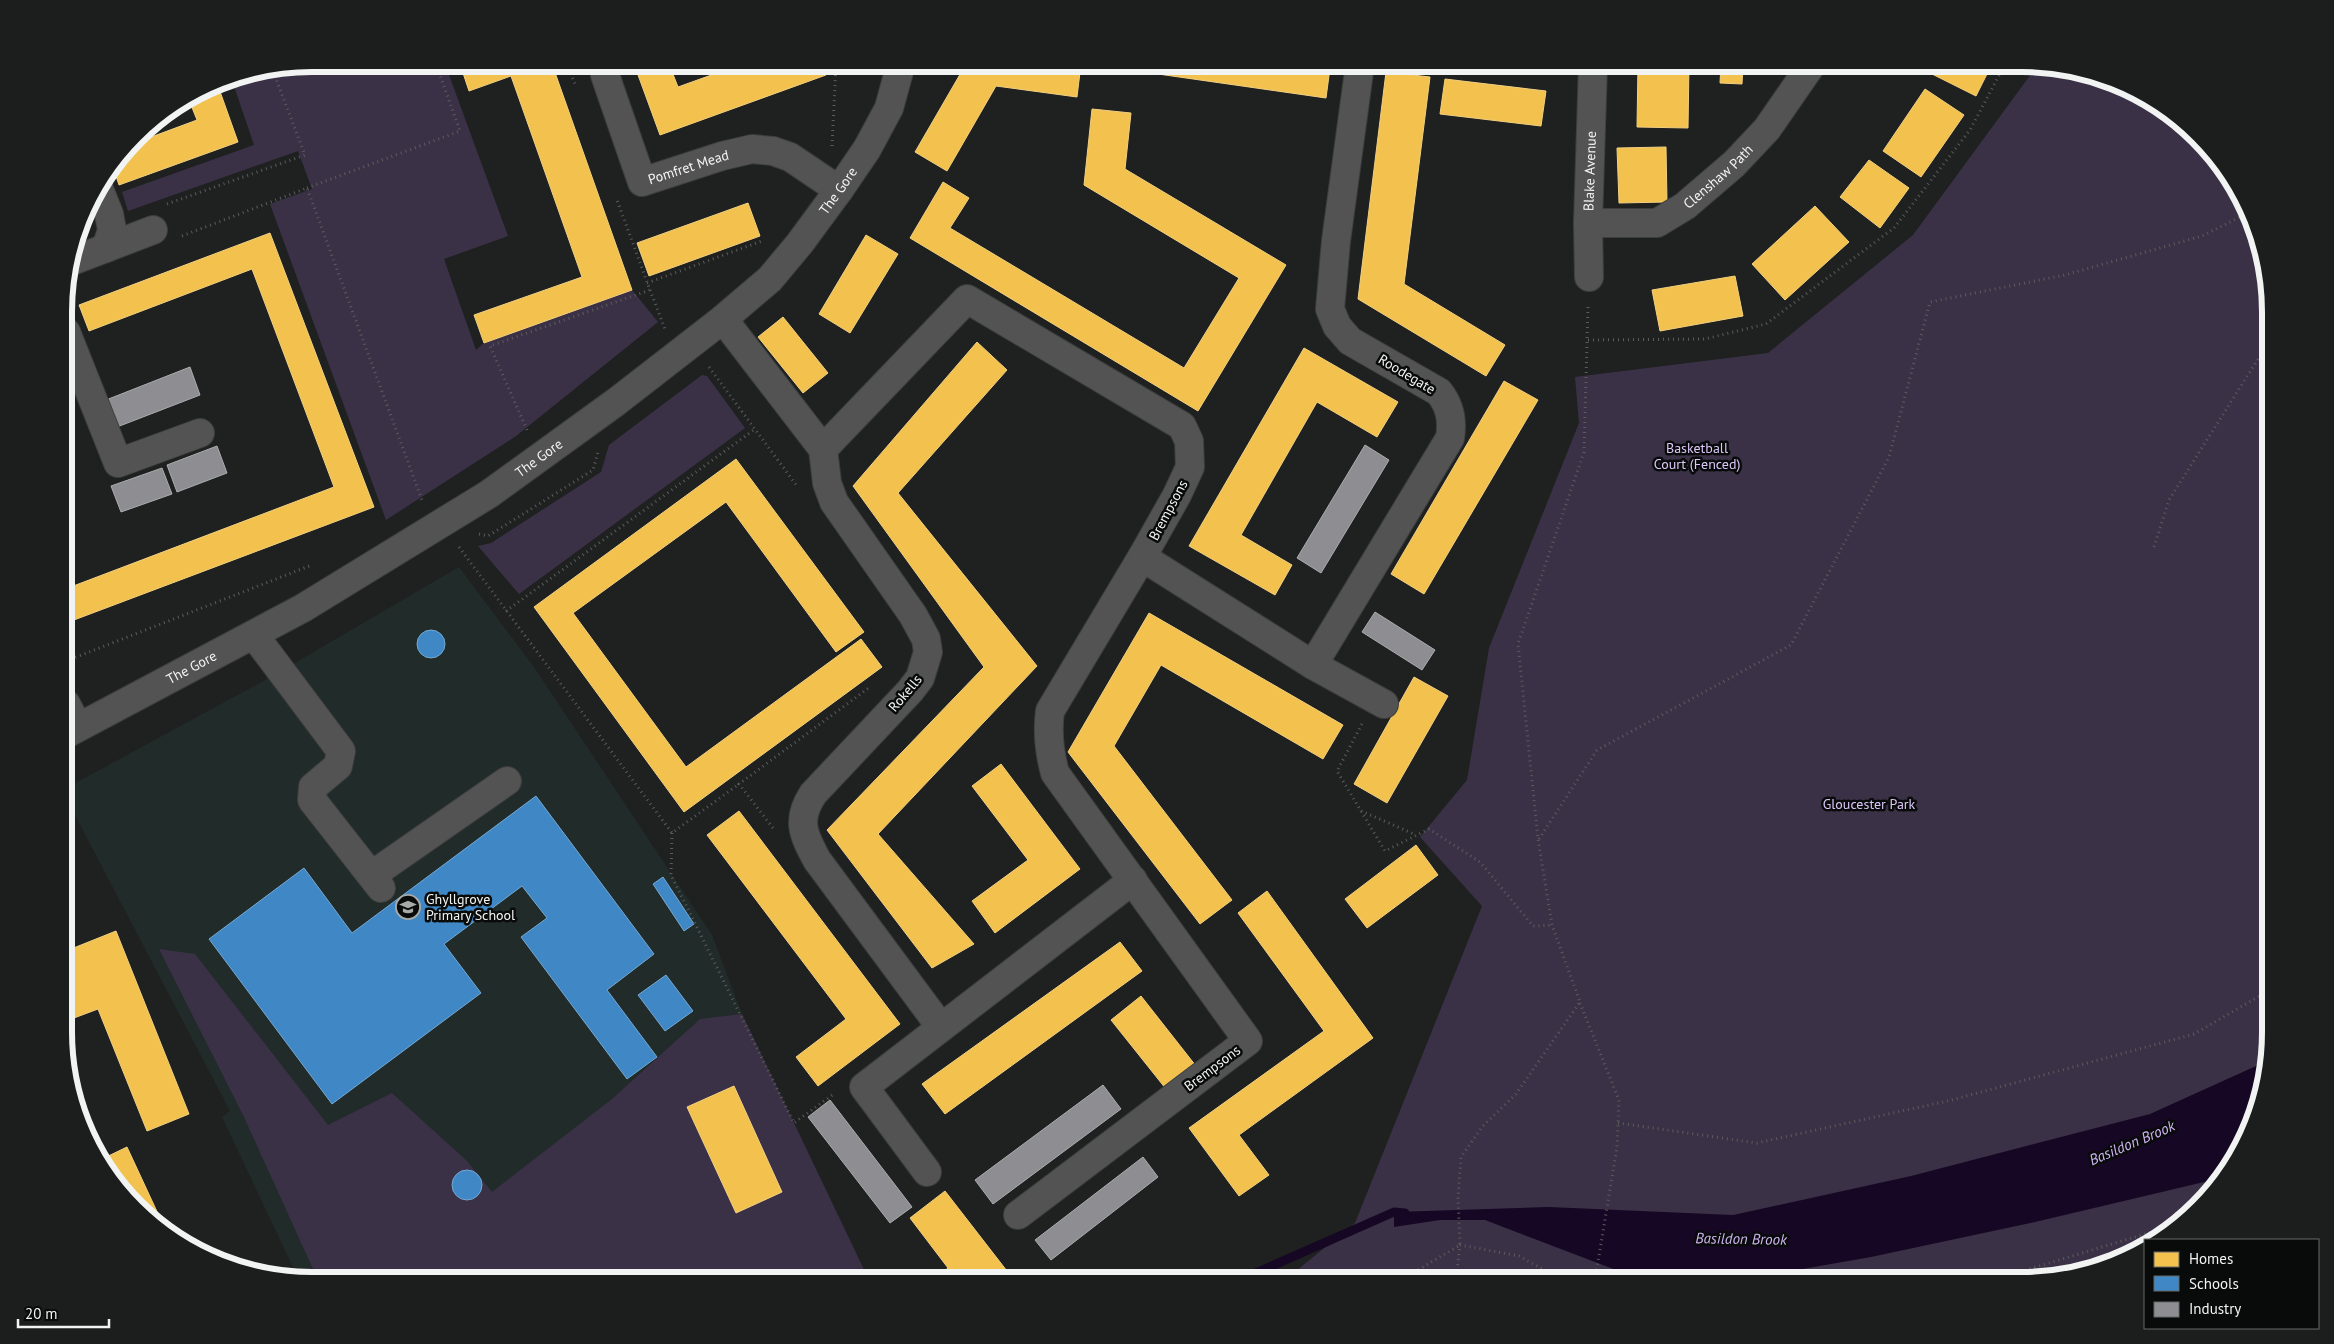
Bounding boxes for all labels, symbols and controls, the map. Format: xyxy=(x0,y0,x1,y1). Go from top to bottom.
street label: Blake Avenue xyxy=(1579,131,1600,211)
street label: Clenshaw Path xyxy=(1679,141,1757,213)
street label: Pomfret Mead xyxy=(646,146,730,188)
street label: The Gore xyxy=(815,163,861,218)
street label: Roodegate xyxy=(1375,350,1439,398)
street label: The Gore xyxy=(511,435,566,481)
park label: Basketball Court (Fenced) xyxy=(1654,439,1740,473)
street label: Brempsons xyxy=(1145,477,1191,543)
street label: The Gore xyxy=(163,647,220,688)
street label: Rokells xyxy=(884,671,926,715)
park label: Gloucester Park xyxy=(1823,795,1916,813)
place label: Ghyllgrove Primary School xyxy=(426,890,515,924)
school or university icon: Ghyllgrove Primary School xyxy=(395,894,421,920)
street label: Brempsons xyxy=(1180,1041,1244,1095)
water label: Basildon Brook xyxy=(2086,1115,2179,1169)
water label: Basildon Brook xyxy=(1695,1228,1788,1249)
legend xyxy=(2144,1239,2319,1329)
text: Homes xyxy=(2189,1249,2233,1268)
text: Schools xyxy=(2189,1274,2239,1293)
scale bar xyxy=(18,1296,109,1328)
text: Industry xyxy=(2189,1299,2241,1318)
text: 20 m xyxy=(25,1304,58,1323)

